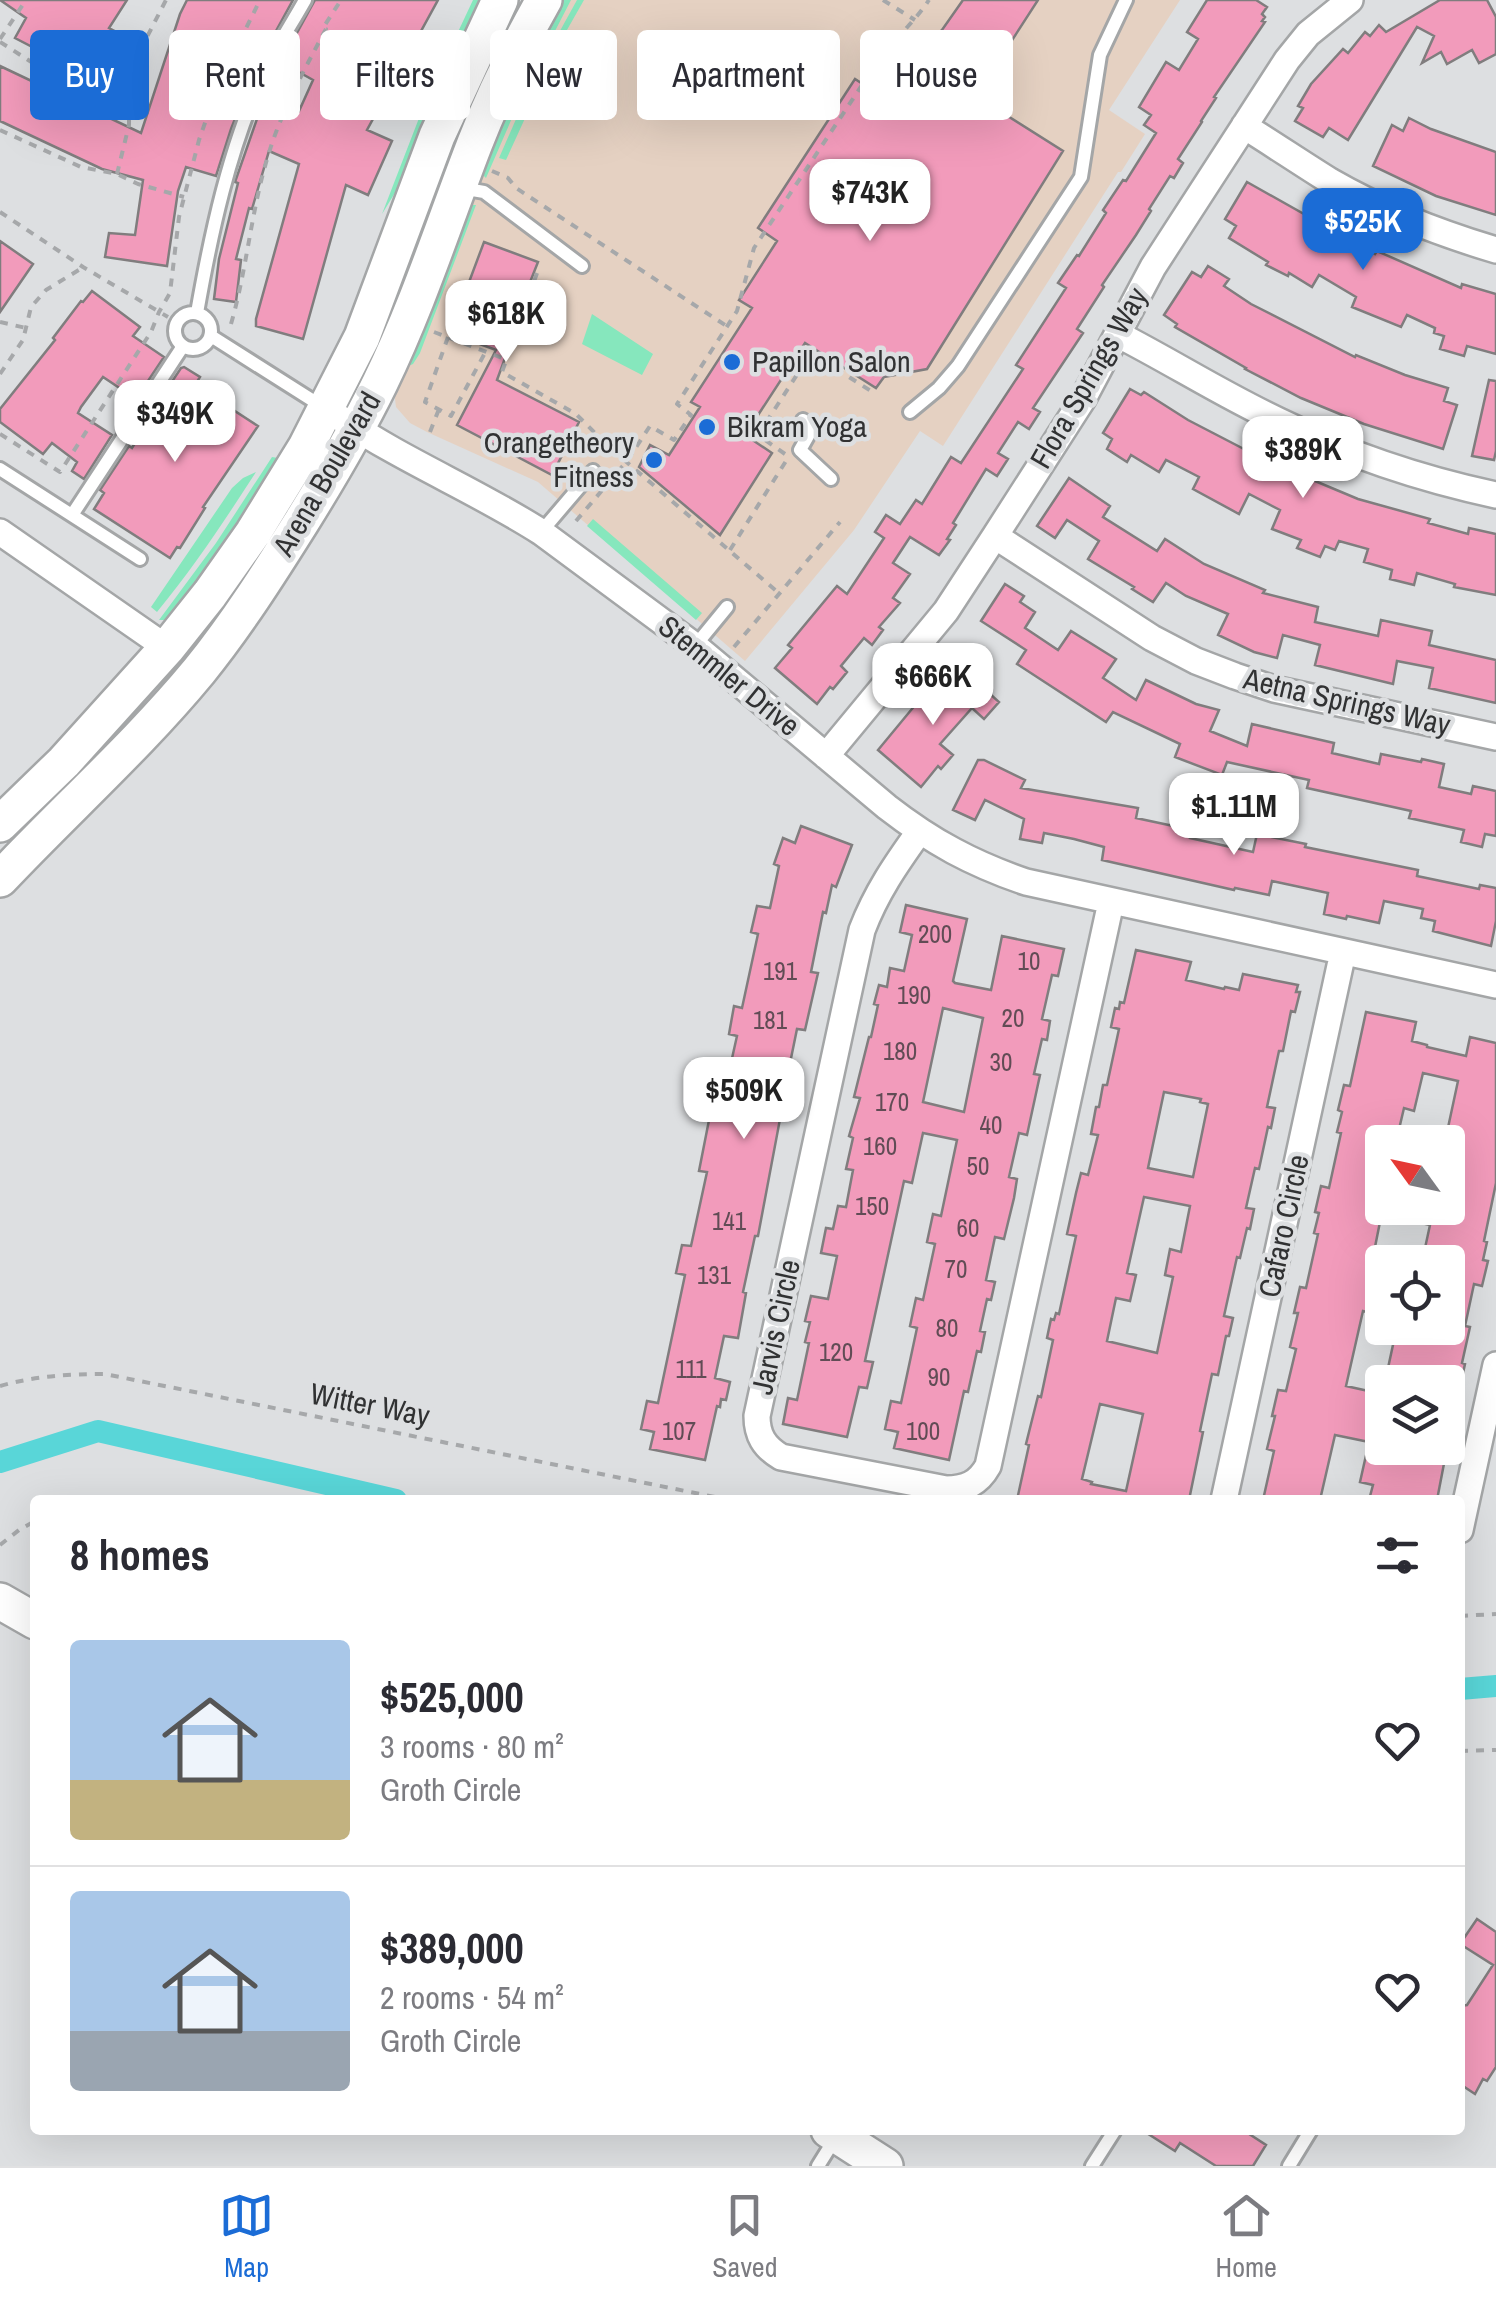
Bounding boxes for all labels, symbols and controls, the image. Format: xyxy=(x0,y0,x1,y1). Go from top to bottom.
chip: Buy xyxy=(30,30,149,120)
chip: Rent xyxy=(169,30,300,120)
chip: Filters xyxy=(320,30,470,120)
chip: New xyxy=(490,30,617,120)
chip: Apartment xyxy=(637,30,840,120)
chip: House xyxy=(860,30,1013,120)
pin: $743K xyxy=(800,159,940,244)
text: $743K xyxy=(831,170,909,213)
pin: $525K xyxy=(1293,188,1433,273)
text: $525K xyxy=(1324,199,1402,242)
street label: Flora Springs Way xyxy=(1020,279,1157,475)
pin: $618K xyxy=(436,280,576,365)
text: $618K xyxy=(467,291,545,334)
place label: Papillon Salon xyxy=(752,341,911,381)
marker: Papillon Salon xyxy=(721,351,743,373)
pin: $349K xyxy=(105,380,245,465)
street label: Arena Boulevard xyxy=(263,384,389,564)
text: $349K xyxy=(136,391,214,434)
place label: Bikram Yoga xyxy=(727,406,867,446)
marker: Bikram Yoga xyxy=(696,416,718,438)
pin: $389K xyxy=(1233,416,1373,501)
place label: Orangetheory Fitness xyxy=(484,422,635,496)
text: $389K xyxy=(1264,427,1342,470)
marker: Orangetheory Fitness xyxy=(643,449,665,471)
street label: Stemmler Drive xyxy=(651,606,809,745)
pin: $666K xyxy=(863,643,1003,728)
text: $666K xyxy=(894,654,972,697)
street label: Aetna Springs Way xyxy=(1239,658,1455,744)
pin: $1.11M xyxy=(1153,773,1315,858)
text: $1.11M xyxy=(1191,784,1277,827)
house number: 200 xyxy=(918,917,952,951)
house number: 10 xyxy=(1018,944,1040,978)
house number: 191 xyxy=(763,954,798,988)
house number: 190 xyxy=(897,978,931,1012)
house number: 20 xyxy=(1002,1001,1024,1035)
house number: 181 xyxy=(753,1003,788,1037)
house number: 180 xyxy=(883,1034,917,1068)
house number: 30 xyxy=(990,1045,1012,1079)
pin: $509K xyxy=(674,1057,814,1142)
text: $509K xyxy=(705,1068,783,1111)
house number: 170 xyxy=(875,1085,909,1119)
house number: 40 xyxy=(980,1108,1002,1142)
north arrow xyxy=(1365,1125,1465,1225)
map controls xyxy=(1365,1125,1465,1465)
house number: 160 xyxy=(863,1129,897,1163)
house number: 50 xyxy=(967,1149,989,1183)
street label: Cafaro Circle xyxy=(1248,1151,1318,1301)
house number: 150 xyxy=(855,1189,889,1223)
house number: 141 xyxy=(712,1204,747,1238)
house number: 60 xyxy=(957,1211,979,1245)
button: locate xyxy=(1365,1245,1465,1345)
house number: 70 xyxy=(945,1252,967,1286)
street label: Jarvis Circle xyxy=(741,1256,809,1398)
house number: 131 xyxy=(697,1258,732,1292)
house number: 80 xyxy=(936,1311,958,1345)
house number: 120 xyxy=(819,1335,853,1369)
house number: 111 xyxy=(675,1352,707,1386)
house number: 90 xyxy=(928,1360,950,1394)
button: layers xyxy=(1365,1365,1465,1465)
street label: Witter Way xyxy=(307,1373,434,1435)
house number: 107 xyxy=(662,1414,696,1448)
house number: 100 xyxy=(906,1414,940,1448)
text: 8 homes xyxy=(70,1527,210,1583)
icon: filters xyxy=(1370,1528,1425,1583)
text: $525,000 xyxy=(380,1669,524,1725)
icon: home xyxy=(150,1680,270,1800)
icon: heart xyxy=(1370,1713,1425,1768)
text: 3 rooms · 80 m² xyxy=(380,1725,564,1768)
text: Groth Circle xyxy=(380,1768,521,1811)
text: $389,000 xyxy=(380,1920,524,1976)
icon: home xyxy=(150,1931,270,2051)
icon: heart xyxy=(1370,1964,1425,2019)
text: 2 rooms · 54 m² xyxy=(380,1976,564,2019)
text: Groth Circle xyxy=(380,2019,521,2062)
tab: Map xyxy=(219,2188,274,2286)
tab: Saved xyxy=(712,2188,777,2286)
tab: Home xyxy=(1216,2188,1277,2286)

